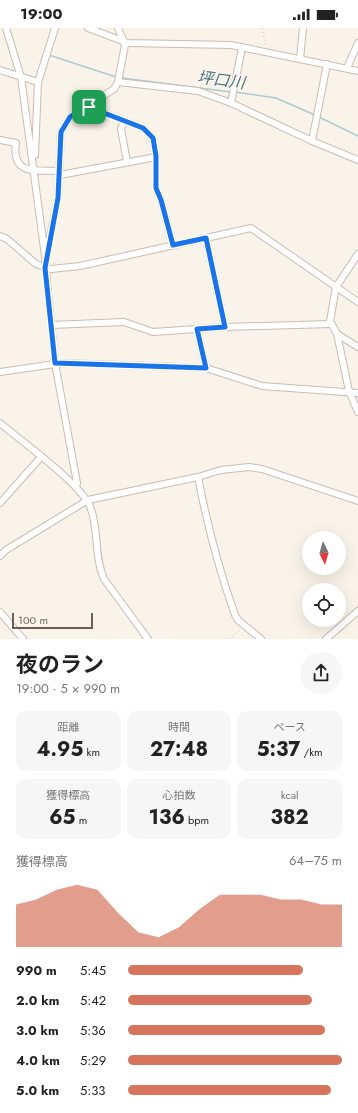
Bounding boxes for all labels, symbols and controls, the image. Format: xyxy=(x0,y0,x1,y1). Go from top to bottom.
text: 19:00 xyxy=(20,3,62,25)
water label: 坪口川 xyxy=(196,66,248,95)
pin xyxy=(72,90,106,124)
icon: arrive xyxy=(78,96,100,118)
north arrow xyxy=(302,531,346,575)
map controls xyxy=(302,531,346,627)
button: locate xyxy=(302,583,346,627)
scale bar xyxy=(12,611,93,630)
text: 100 m xyxy=(18,612,48,628)
text: 夜のラン xyxy=(16,648,104,680)
button: share xyxy=(300,652,342,694)
text: 19:00 · 5 × 990 m xyxy=(16,679,120,698)
text: 距離 xyxy=(57,719,79,735)
text: 時間 xyxy=(168,719,190,735)
text: ペース xyxy=(273,719,306,735)
text: 4.95 xyxy=(37,735,83,764)
text: 27:48 xyxy=(150,735,208,764)
text: 5:37 xyxy=(257,735,300,764)
text: km xyxy=(83,744,100,760)
text: /km xyxy=(300,744,323,760)
text: 獲得標高 xyxy=(46,787,90,803)
text: 心拍数 xyxy=(162,787,195,803)
text: kcal xyxy=(281,787,299,803)
text: 65 xyxy=(49,803,76,832)
text: 136 xyxy=(149,803,185,832)
text: 382 xyxy=(271,803,309,832)
text: m xyxy=(76,812,87,828)
text: bpm xyxy=(185,812,209,828)
text: 64–75 m xyxy=(289,851,342,870)
text: 獲得標高 xyxy=(16,852,68,871)
text: 990 m xyxy=(16,961,57,980)
text: 5:45 xyxy=(80,961,106,980)
text: 2.0 km xyxy=(16,991,59,1010)
text: 5:42 xyxy=(80,991,106,1010)
text: 3.0 km xyxy=(16,1021,59,1040)
text: 5:36 xyxy=(80,1021,106,1040)
text: 4.0 km xyxy=(16,1051,60,1070)
text: 5:29 xyxy=(80,1051,106,1070)
text: 5.0 km xyxy=(16,1081,59,1100)
text: 5:33 xyxy=(80,1081,105,1100)

